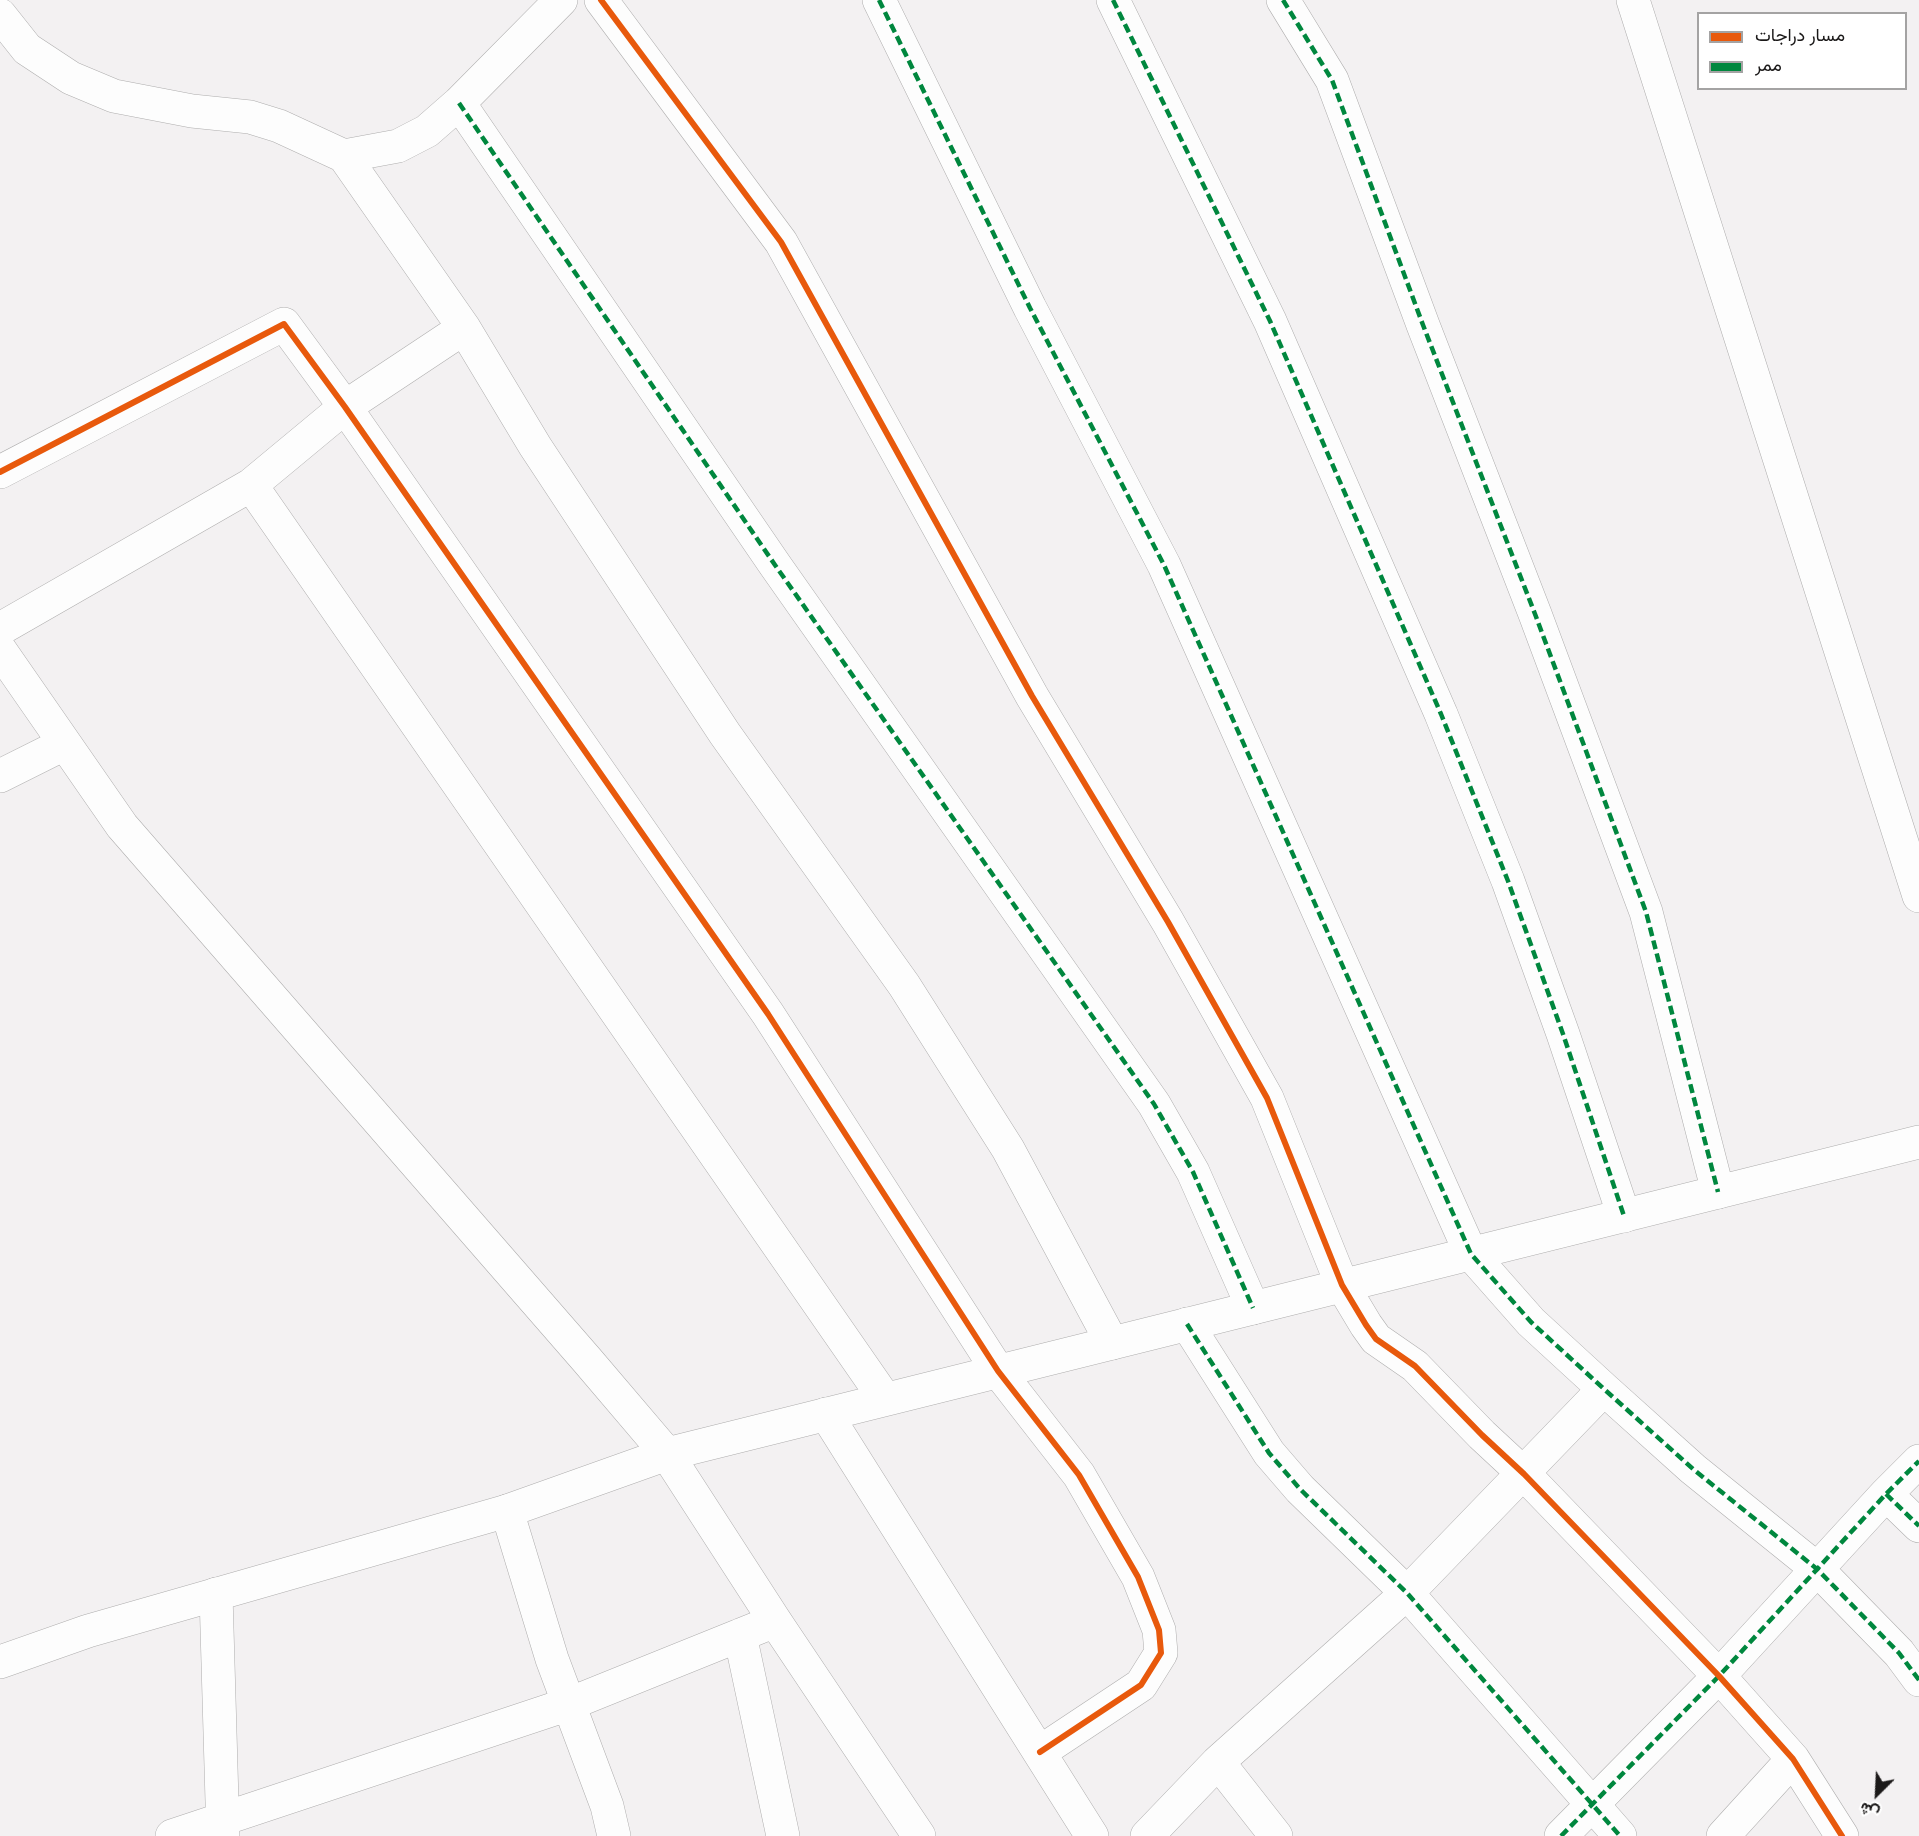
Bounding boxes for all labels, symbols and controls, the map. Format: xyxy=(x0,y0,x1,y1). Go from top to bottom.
legend xyxy=(1697,12,1907,90)
text: مسار دراجات xyxy=(1755,24,1845,46)
text: ممر xyxy=(1755,54,1782,76)
north arrow xyxy=(1847,1764,1907,1824)
text: ش xyxy=(1857,1798,1882,1823)

